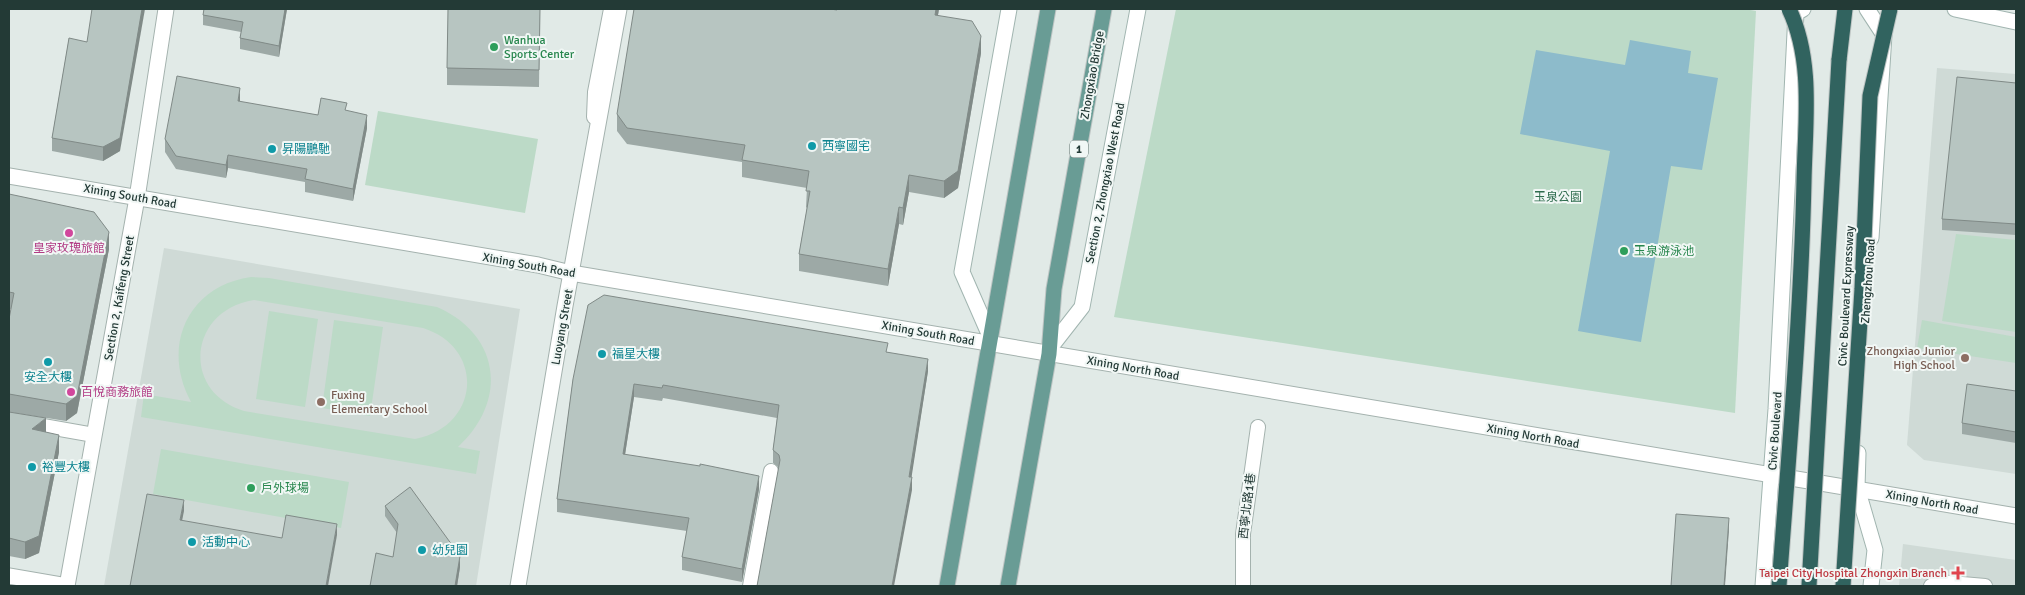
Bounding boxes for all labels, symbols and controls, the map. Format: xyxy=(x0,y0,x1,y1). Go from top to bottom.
street label: Zhongxiao Bridge xyxy=(1077,30,1108,121)
place label: Wanhua Sports Center xyxy=(504,33,575,62)
marker: Wanhua Sports Center xyxy=(488,41,500,53)
street label: Section 2, Zhongxiao West Road xyxy=(1083,102,1128,265)
place label: 西寧國宅 xyxy=(822,139,870,154)
marker: 西寧國宅 xyxy=(806,140,818,152)
road number: 1 xyxy=(1070,140,1088,158)
place label: 昇陽鵬馳 xyxy=(282,142,330,157)
marker: 昇陽鵬馳 xyxy=(266,143,278,155)
street label: Xining South Road xyxy=(82,181,178,212)
park label: 玉泉公園 xyxy=(1534,190,1582,205)
street label: Civic Boulevard Expressway xyxy=(1835,225,1858,367)
marker: 皇家玫瑰旅館 xyxy=(63,227,75,239)
street label: Section 2, Kaifeng Street xyxy=(101,234,138,362)
street label: Zhengzhou Road xyxy=(1858,238,1879,324)
place label: 皇家玫瑰旅館 xyxy=(33,241,105,256)
place label: 玉泉游泳池 xyxy=(1634,244,1694,259)
marker: 玉泉游泳池 xyxy=(1618,245,1630,257)
street label: Xining South Road xyxy=(481,250,577,281)
street label: Luoyang Street xyxy=(548,288,577,366)
street label: Xining South Road xyxy=(880,318,976,349)
place label: Zhongxiao Junior High School xyxy=(1866,344,1956,373)
place label: 福星大樓 xyxy=(612,347,660,362)
marker: 福星大樓 xyxy=(596,348,608,360)
marker: Zhongxiao Junior High School xyxy=(1959,352,1971,364)
street label: Xining North Road xyxy=(1085,353,1180,384)
marker: 安全大樓 xyxy=(42,356,54,368)
place label: 安全大樓 xyxy=(24,370,72,385)
place label: 百悅商務旅館 xyxy=(81,385,153,400)
marker: 百悅商務旅館 xyxy=(65,386,77,398)
place label: Fuxing Elementary School xyxy=(331,388,428,417)
street label: Civic Boulevard xyxy=(1765,391,1786,471)
marker: Fuxing Elementary School xyxy=(315,396,327,408)
street label: Xining North Road xyxy=(1485,421,1580,452)
place label: 裕豐大樓 xyxy=(42,460,90,475)
marker: 裕豐大樓 xyxy=(26,461,38,473)
street label: 西寧北路1巷 xyxy=(1236,472,1259,540)
place label: 戶外球場 xyxy=(261,481,309,496)
marker: 戶外球場 xyxy=(245,482,257,494)
street label: Xining North Road xyxy=(1884,487,1979,518)
place label: 活動中心 xyxy=(202,535,250,550)
marker: 活動中心 xyxy=(186,536,198,548)
place label: 幼兒園 xyxy=(432,543,468,558)
marker: 幼兒園 xyxy=(416,544,428,556)
place label: Taipei City Hospital Zhongxin Branch xyxy=(1759,566,1947,581)
marker: Taipei City Hospital Zhongxin Branch xyxy=(1951,566,1965,580)

